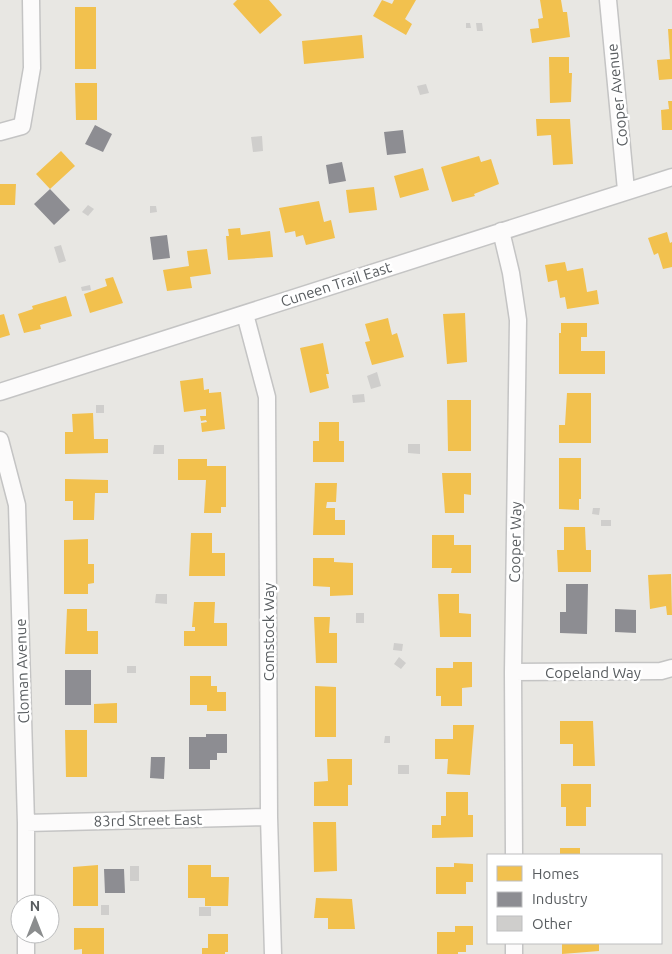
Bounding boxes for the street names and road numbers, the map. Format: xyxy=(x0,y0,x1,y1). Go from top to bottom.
street label: Cooper Avenue xyxy=(603,43,631,147)
street label: Cuneen Trail East xyxy=(278,258,394,310)
street label: Cooper Way xyxy=(506,501,524,583)
street label: Comstock Way xyxy=(260,583,277,681)
street label: Cloman Avenue xyxy=(12,618,32,724)
street label: Copeland Way xyxy=(545,664,641,681)
street label: 83rd Street East xyxy=(94,811,203,829)

